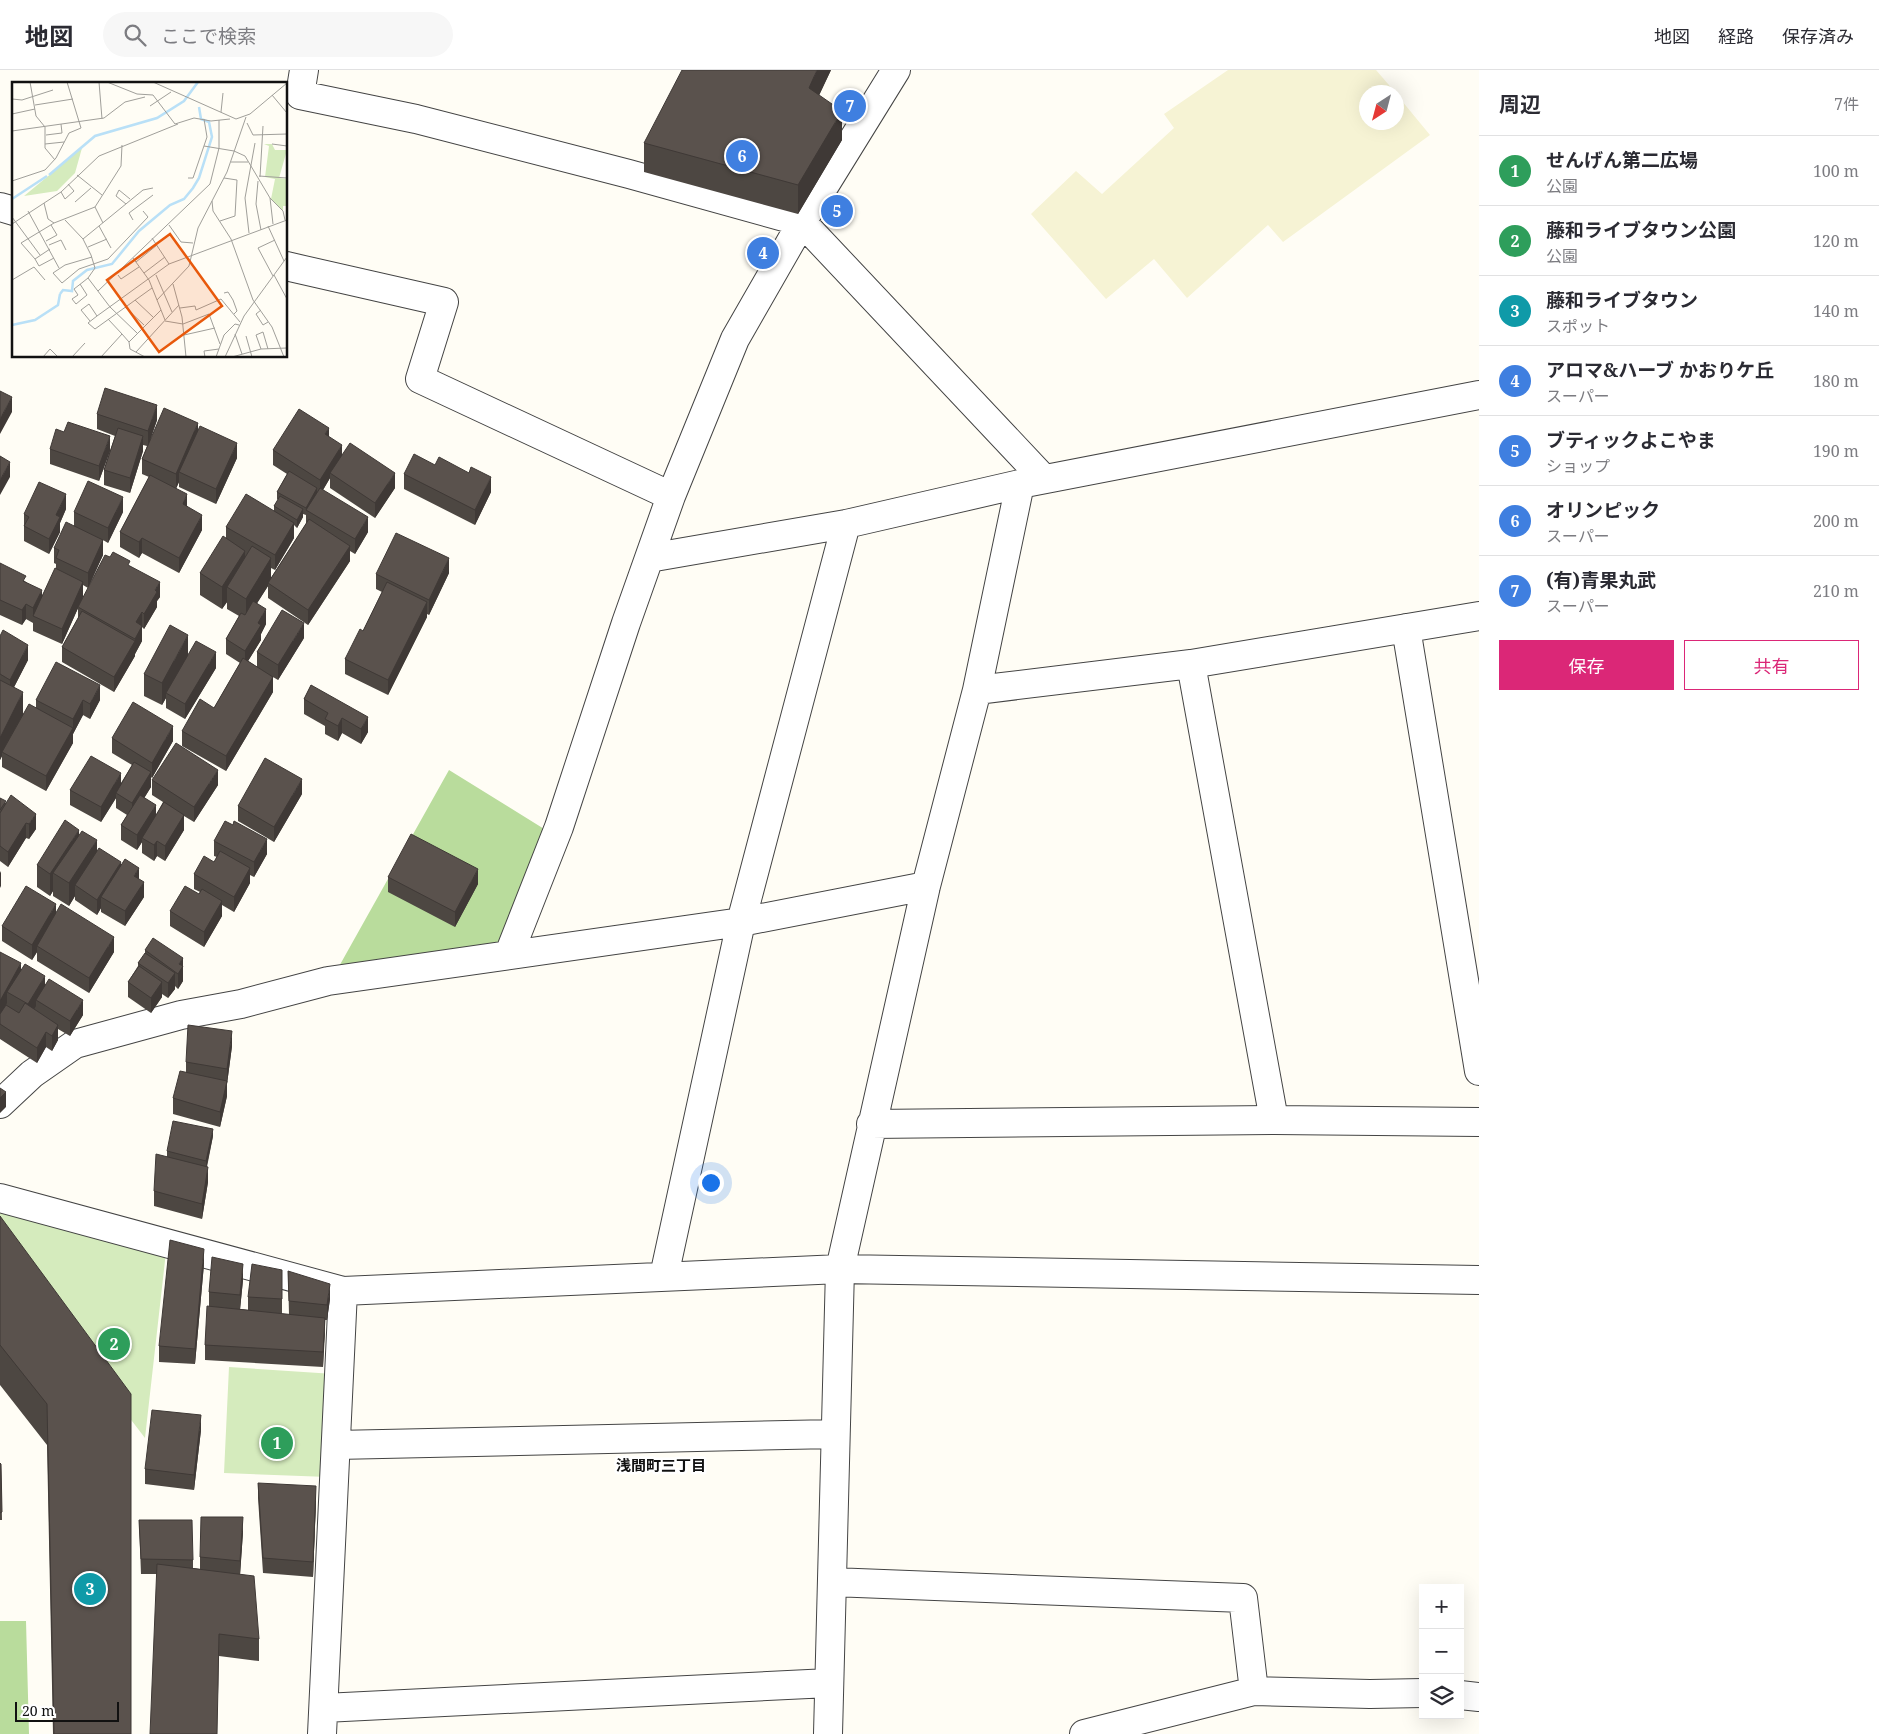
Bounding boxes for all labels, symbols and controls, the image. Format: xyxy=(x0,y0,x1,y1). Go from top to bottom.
search box xyxy=(103,12,453,57)
text: 地図 xyxy=(25,19,73,52)
icon: search xyxy=(121,21,149,49)
text: ここで検索 xyxy=(161,23,256,49)
text: 地図 xyxy=(1654,24,1690,48)
text: 経路 xyxy=(1718,24,1754,48)
text: 保存済み xyxy=(1782,24,1854,48)
inset map xyxy=(12,82,288,358)
north arrow xyxy=(1359,85,1404,130)
pin: 7 xyxy=(834,87,866,125)
text: 周辺 xyxy=(1499,90,1541,118)
text: 7件 xyxy=(1834,93,1859,115)
pin: 6 xyxy=(726,137,758,175)
text: せんげん第二広場 xyxy=(1546,147,1698,173)
text: 1 xyxy=(1510,160,1520,182)
text: 100 m xyxy=(1813,160,1859,182)
text: 公園 xyxy=(1546,175,1578,197)
pin: 5 xyxy=(821,192,853,230)
text: 藤和ライブタウン公園 xyxy=(1546,217,1736,243)
text: 2 xyxy=(1510,230,1520,252)
text: 120 m xyxy=(1813,230,1859,252)
pin: 4 xyxy=(747,234,779,272)
text: 公園 xyxy=(1546,245,1578,267)
text: 藤和ライブタウン xyxy=(1546,287,1698,313)
text: 3 xyxy=(1510,300,1520,322)
text: 140 m xyxy=(1813,300,1859,322)
text: スポット xyxy=(1546,315,1610,337)
text: アロマ&ハーブ かおりケ丘 xyxy=(1546,357,1774,383)
text: 4 xyxy=(1510,370,1520,392)
text: 180 m xyxy=(1813,370,1859,392)
text: スーパー xyxy=(1546,385,1610,407)
text: ブティックよこやま xyxy=(1546,427,1716,453)
text: 5 xyxy=(1510,440,1520,462)
text: 190 m xyxy=(1813,440,1859,462)
text: ショップ xyxy=(1546,455,1610,477)
text: オリンピック xyxy=(1546,497,1660,523)
text: 6 xyxy=(1510,510,1520,532)
text: 200 m xyxy=(1813,510,1859,532)
text: スーパー xyxy=(1546,525,1610,547)
text: (有)青果丸武 xyxy=(1546,567,1656,593)
text: 7 xyxy=(1510,580,1520,602)
text: 210 m xyxy=(1813,580,1859,602)
text: スーパー xyxy=(1546,595,1610,617)
button: 保存 xyxy=(1499,640,1674,690)
button: 共有 xyxy=(1684,640,1859,690)
your location xyxy=(698,1170,724,1196)
pin: 2 xyxy=(98,1325,130,1363)
pin: 1 xyxy=(261,1424,293,1462)
district label: 浅間町三丁目 xyxy=(616,1455,706,1475)
pin: 3 xyxy=(74,1570,106,1608)
map controls xyxy=(1419,1584,1464,1719)
button: + xyxy=(1419,1584,1464,1629)
button: − xyxy=(1419,1629,1464,1674)
button: layers xyxy=(1419,1674,1464,1719)
scale bar xyxy=(15,1699,119,1722)
text: 20 m xyxy=(22,1701,55,1720)

